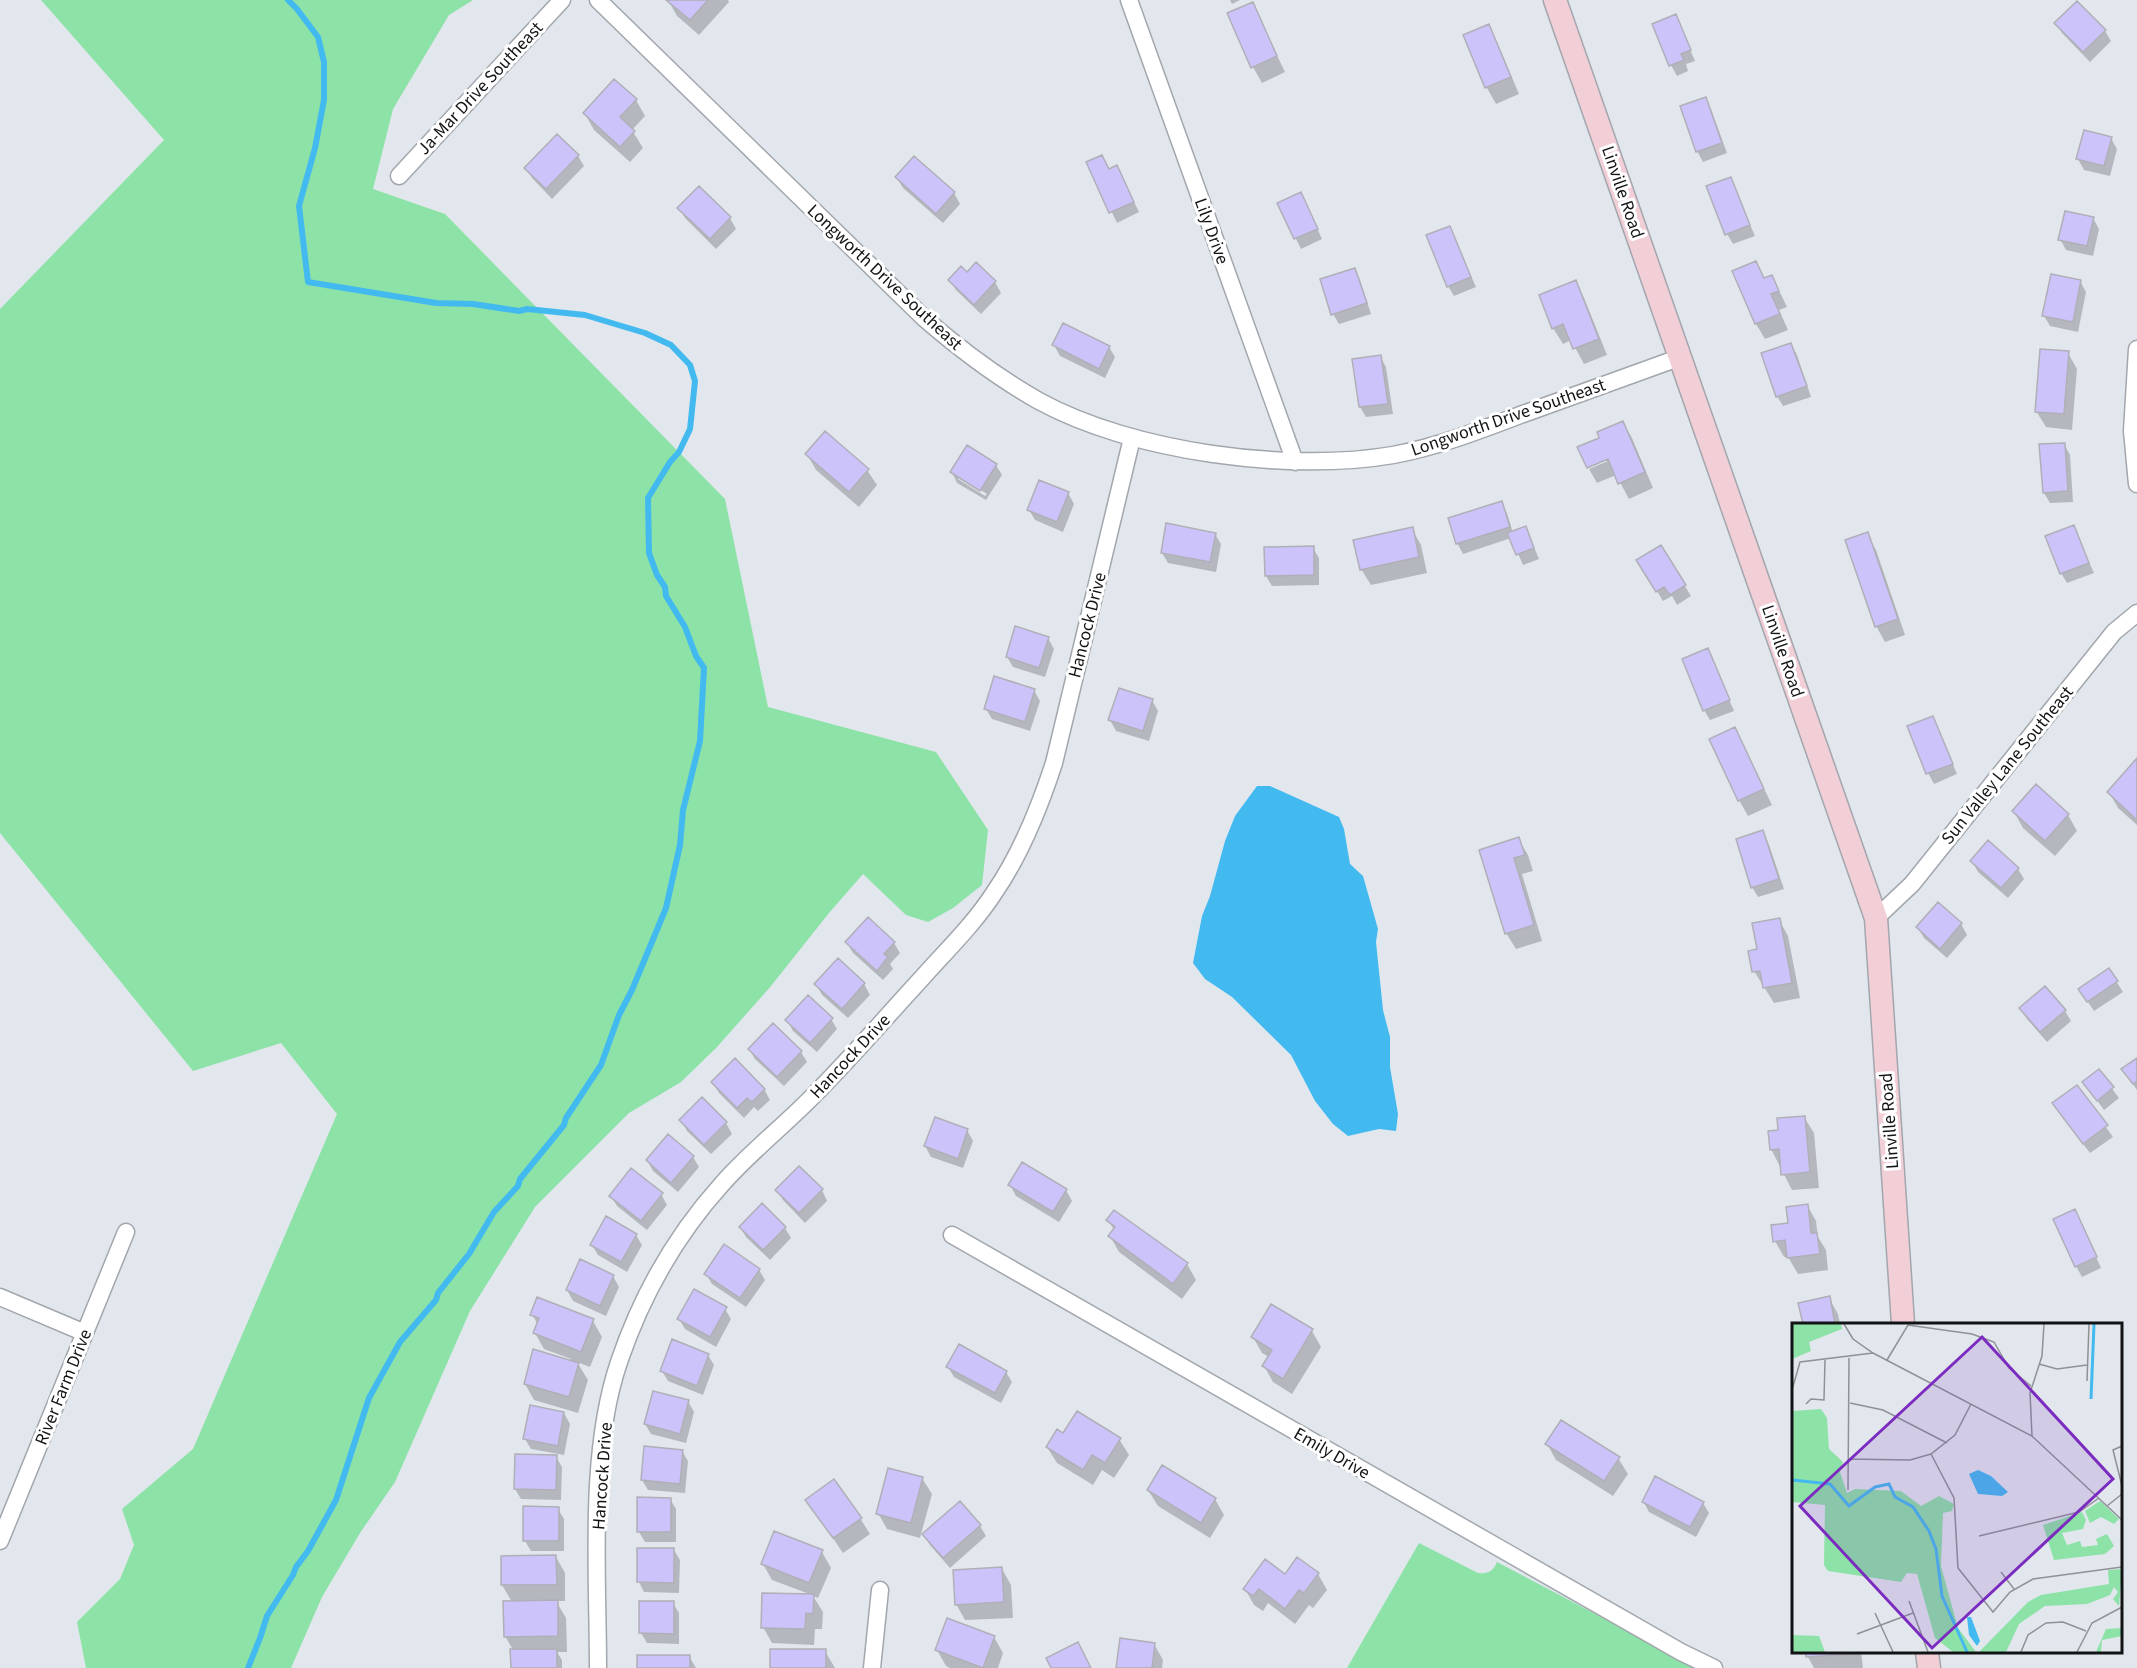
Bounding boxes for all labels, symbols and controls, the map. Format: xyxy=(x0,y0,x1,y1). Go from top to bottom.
street label: Ja-Mar Drive Southeast xyxy=(412,16,549,160)
street label: Linville Road xyxy=(1595,143,1650,242)
street label: Lily Drive xyxy=(1188,195,1235,268)
street label: Longworth Drive Southeast xyxy=(801,199,968,356)
street label: Longworth Drive Southeast xyxy=(1408,372,1609,463)
street label: Hancock Drive xyxy=(1062,570,1113,681)
street label: Linville Road xyxy=(1755,602,1810,701)
street label: Sun Valley Lane Southeast xyxy=(1936,681,2079,850)
street label: Hancock Drive xyxy=(804,1008,896,1104)
street label: Linville Road xyxy=(1874,1072,1905,1170)
inset map xyxy=(1792,1323,2122,1653)
street label: River Farm Drive xyxy=(29,1325,98,1449)
street label: Hancock Drive xyxy=(586,1421,619,1531)
street label: Emily Drive xyxy=(1289,1421,1375,1485)

